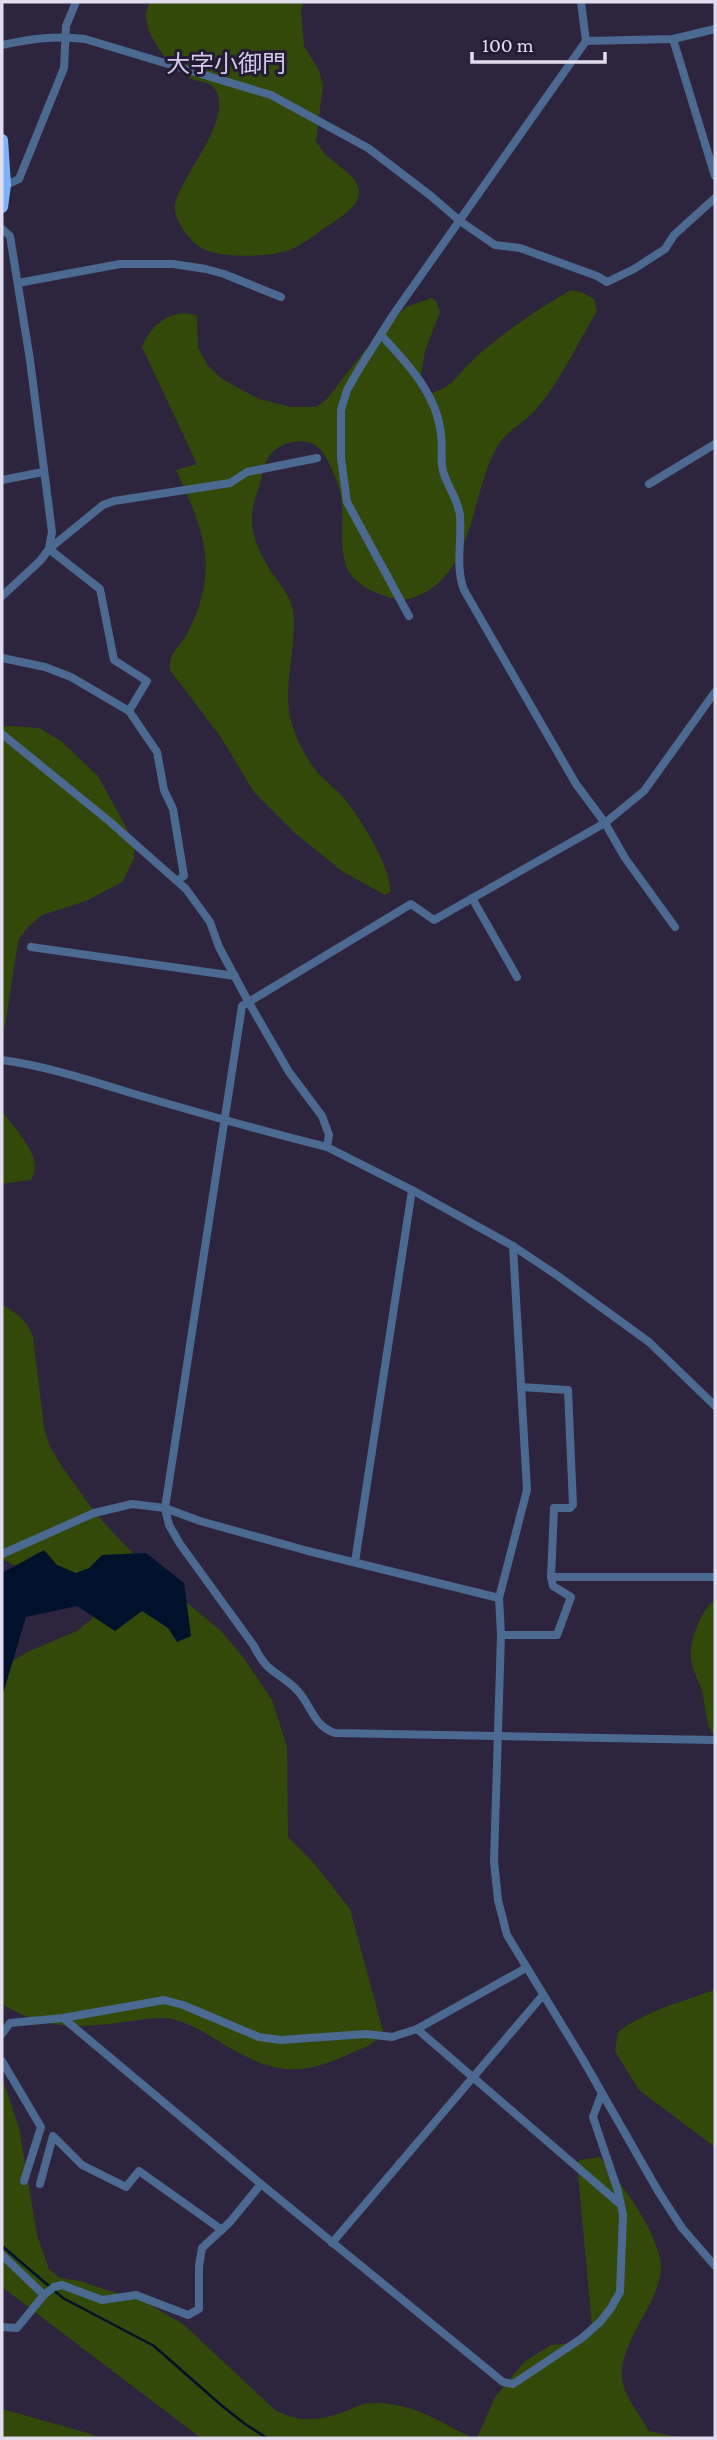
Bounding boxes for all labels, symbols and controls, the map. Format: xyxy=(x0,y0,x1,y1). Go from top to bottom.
scale bar xyxy=(472,21,605,65)
text: 100 m xyxy=(482,33,534,57)
district label: 大字小御門 xyxy=(166,50,286,77)

